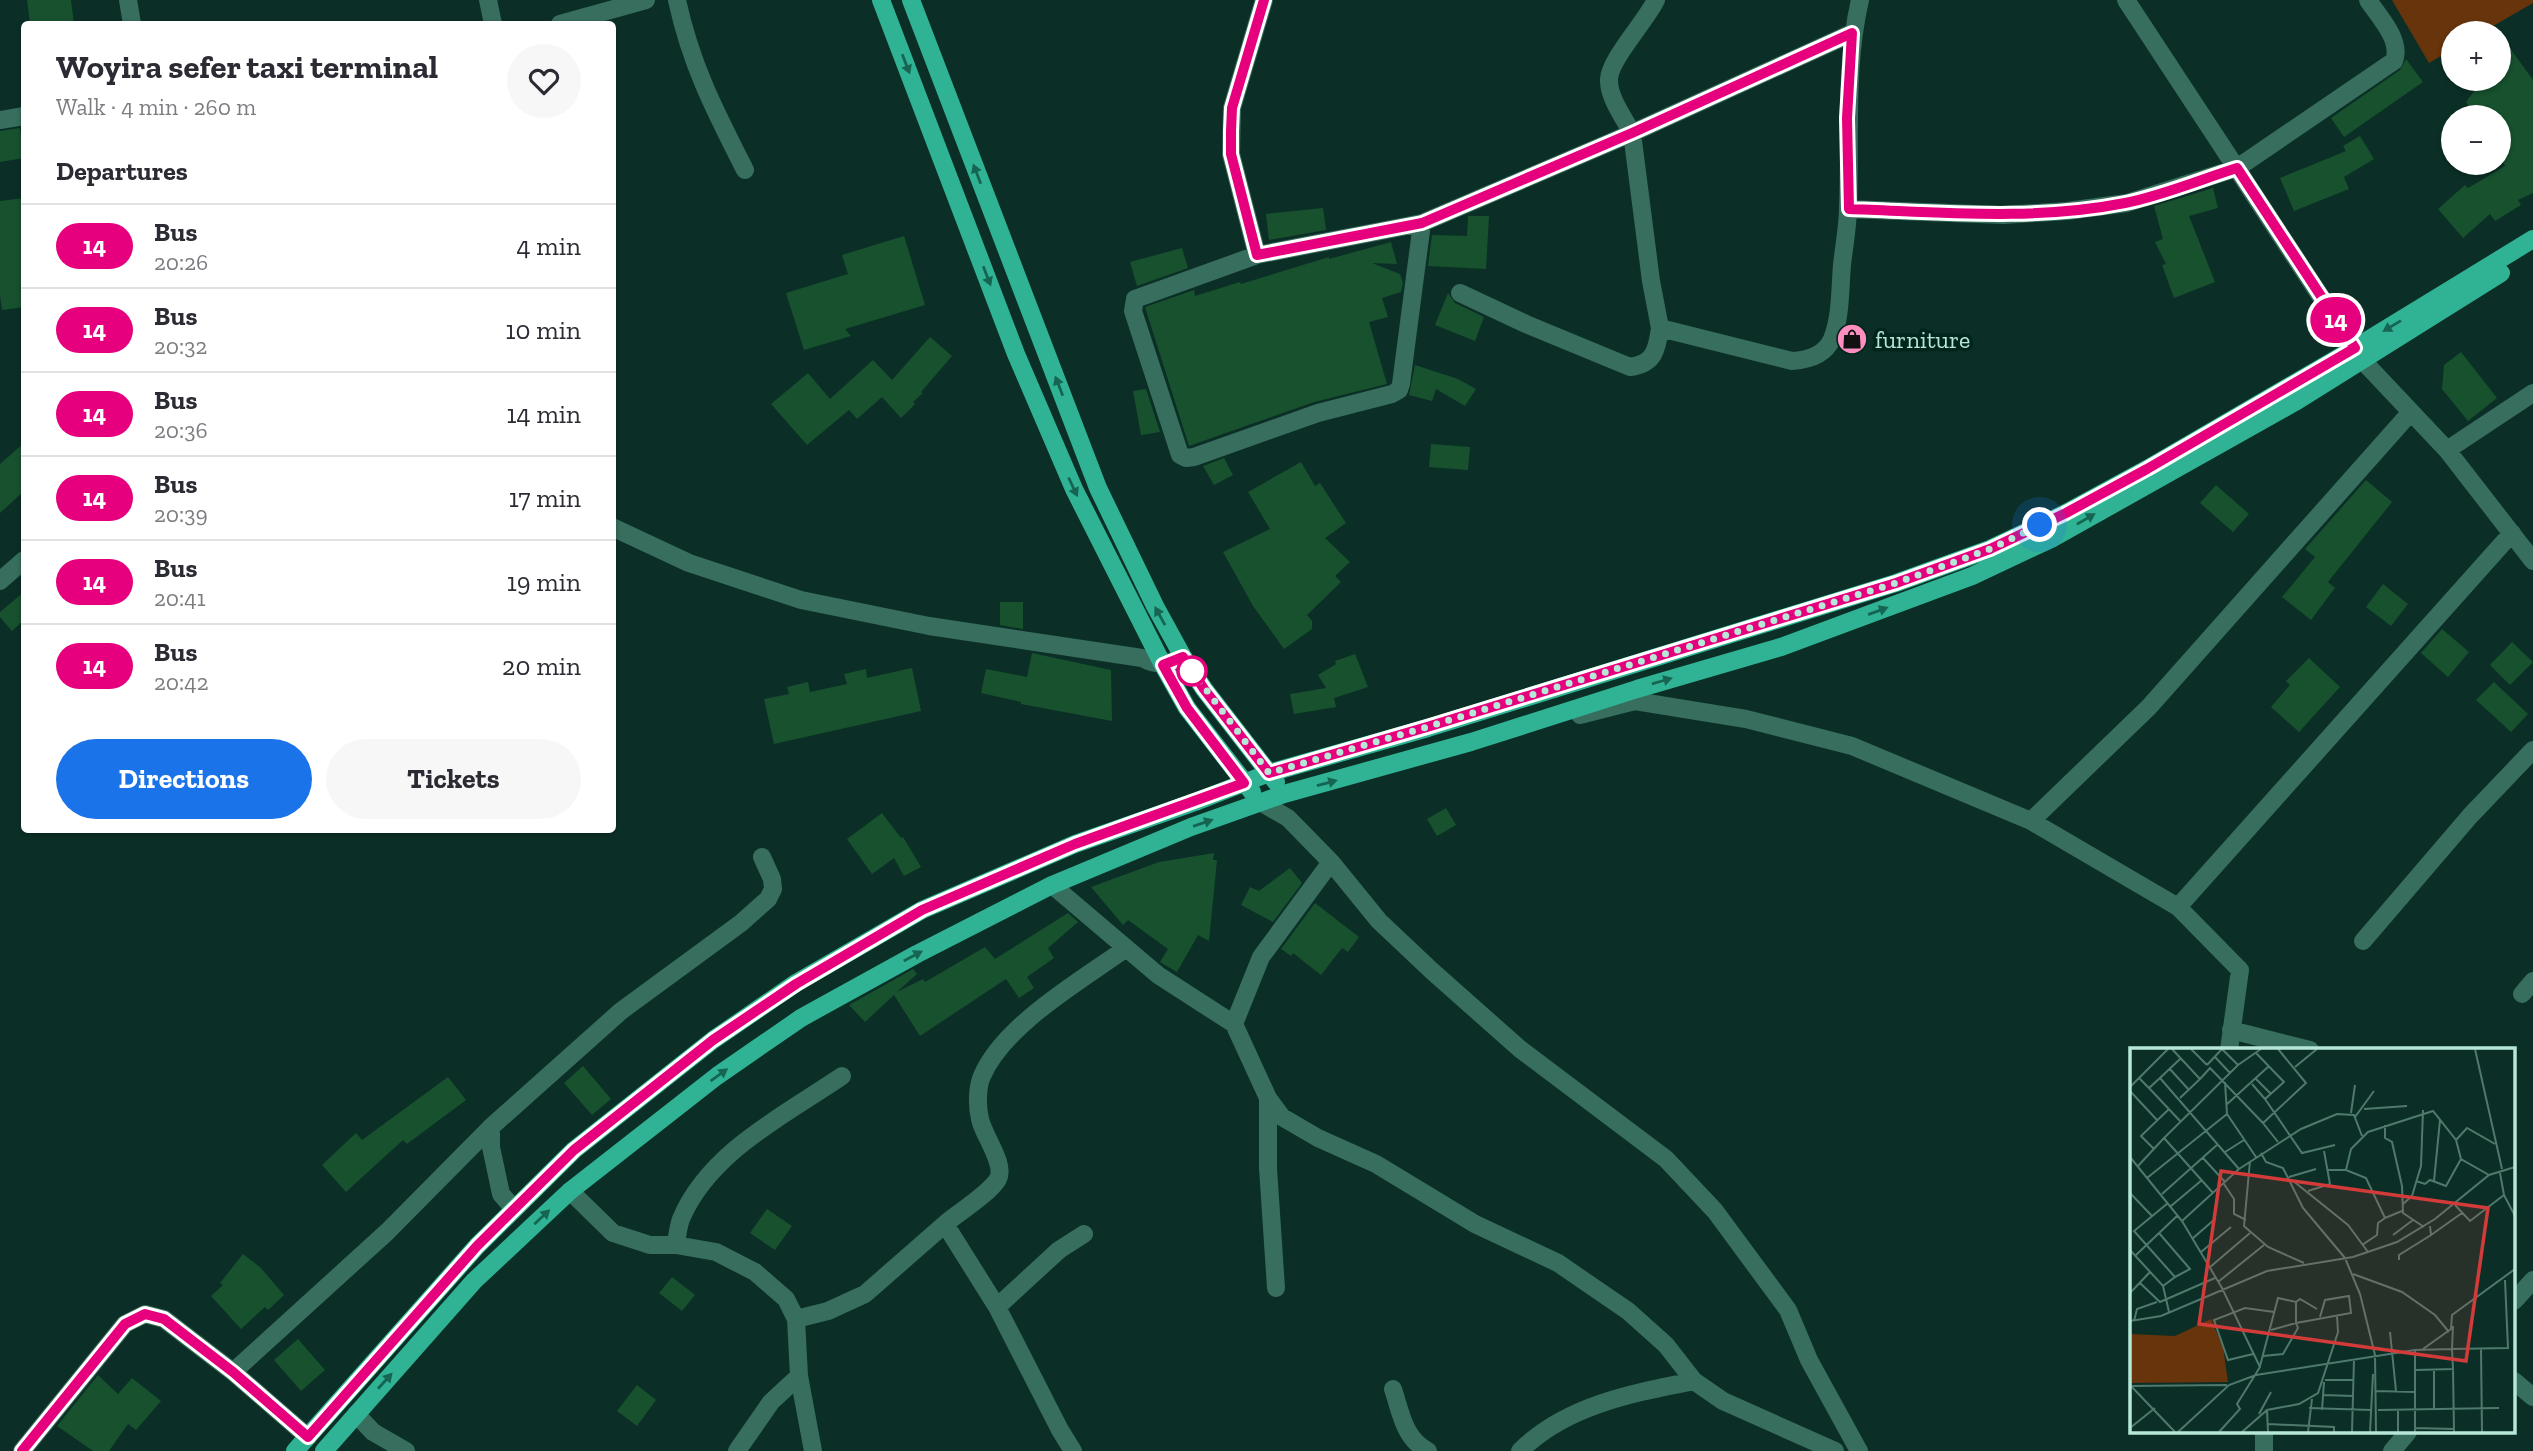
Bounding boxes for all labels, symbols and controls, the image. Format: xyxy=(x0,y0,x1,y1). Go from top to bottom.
map controls xyxy=(2441,21,2511,175)
button: + xyxy=(2441,21,2511,91)
button: heart xyxy=(507,44,581,118)
text: Woyira sefer taxi terminal xyxy=(56,47,438,86)
one-way arrow xyxy=(901,53,912,74)
text: Walk · 4 min · 260 m xyxy=(56,93,256,121)
button: − xyxy=(2441,105,2511,175)
text: Departures xyxy=(56,155,188,187)
one-way arrow xyxy=(971,163,982,184)
text: Bus xyxy=(154,216,197,248)
text: 4 min xyxy=(516,230,581,262)
text: 14 xyxy=(83,231,106,260)
text: 20:26 xyxy=(154,248,208,276)
one-way arrow xyxy=(981,266,992,287)
line badge: 14 xyxy=(2304,297,2368,343)
text: Bus xyxy=(154,300,197,332)
text: 14 xyxy=(2324,305,2348,334)
text: 10 min xyxy=(505,314,581,346)
text: 14 xyxy=(83,315,106,344)
one-way arrow xyxy=(2382,320,2401,332)
shop icon: furniture xyxy=(1835,322,1869,356)
place label: furniture xyxy=(1875,325,1970,354)
text: 20:32 xyxy=(154,332,207,360)
one-way arrow xyxy=(1053,375,1064,396)
text: Bus xyxy=(154,384,197,416)
text: 14 min xyxy=(506,398,581,430)
text: 14 xyxy=(83,399,106,428)
text: 20:36 xyxy=(154,416,208,444)
text: Bus xyxy=(154,468,197,500)
one-way arrow xyxy=(1067,477,1079,497)
text: 17 min xyxy=(509,482,581,514)
text: 14 xyxy=(83,483,106,512)
text: 20:39 xyxy=(154,500,208,528)
your location xyxy=(2022,507,2057,542)
one-way arrow xyxy=(2076,513,2095,525)
text: Bus xyxy=(154,552,197,584)
text: 19 min xyxy=(507,566,581,598)
text: 14 xyxy=(83,567,106,596)
text: 20:41 xyxy=(154,584,206,612)
one-way arrow xyxy=(1868,605,1889,616)
one-way arrow xyxy=(1154,607,1166,626)
text: Bus xyxy=(154,636,197,668)
text: 20 min xyxy=(502,650,581,682)
text: 14 xyxy=(83,651,106,680)
unlabelled marker xyxy=(1177,656,1207,686)
text: 20:42 xyxy=(154,668,209,696)
one-way arrow xyxy=(1652,676,1673,686)
button: Directions xyxy=(56,739,312,819)
button: Tickets xyxy=(326,739,581,819)
one-way arrow xyxy=(1316,777,1338,788)
one-way arrow xyxy=(1193,817,1214,828)
one-way arrow xyxy=(904,950,923,962)
inset map xyxy=(2130,1048,2516,1434)
one-way arrow xyxy=(710,1068,728,1082)
one-way arrow xyxy=(533,1209,550,1225)
one-way arrow xyxy=(377,1372,393,1390)

